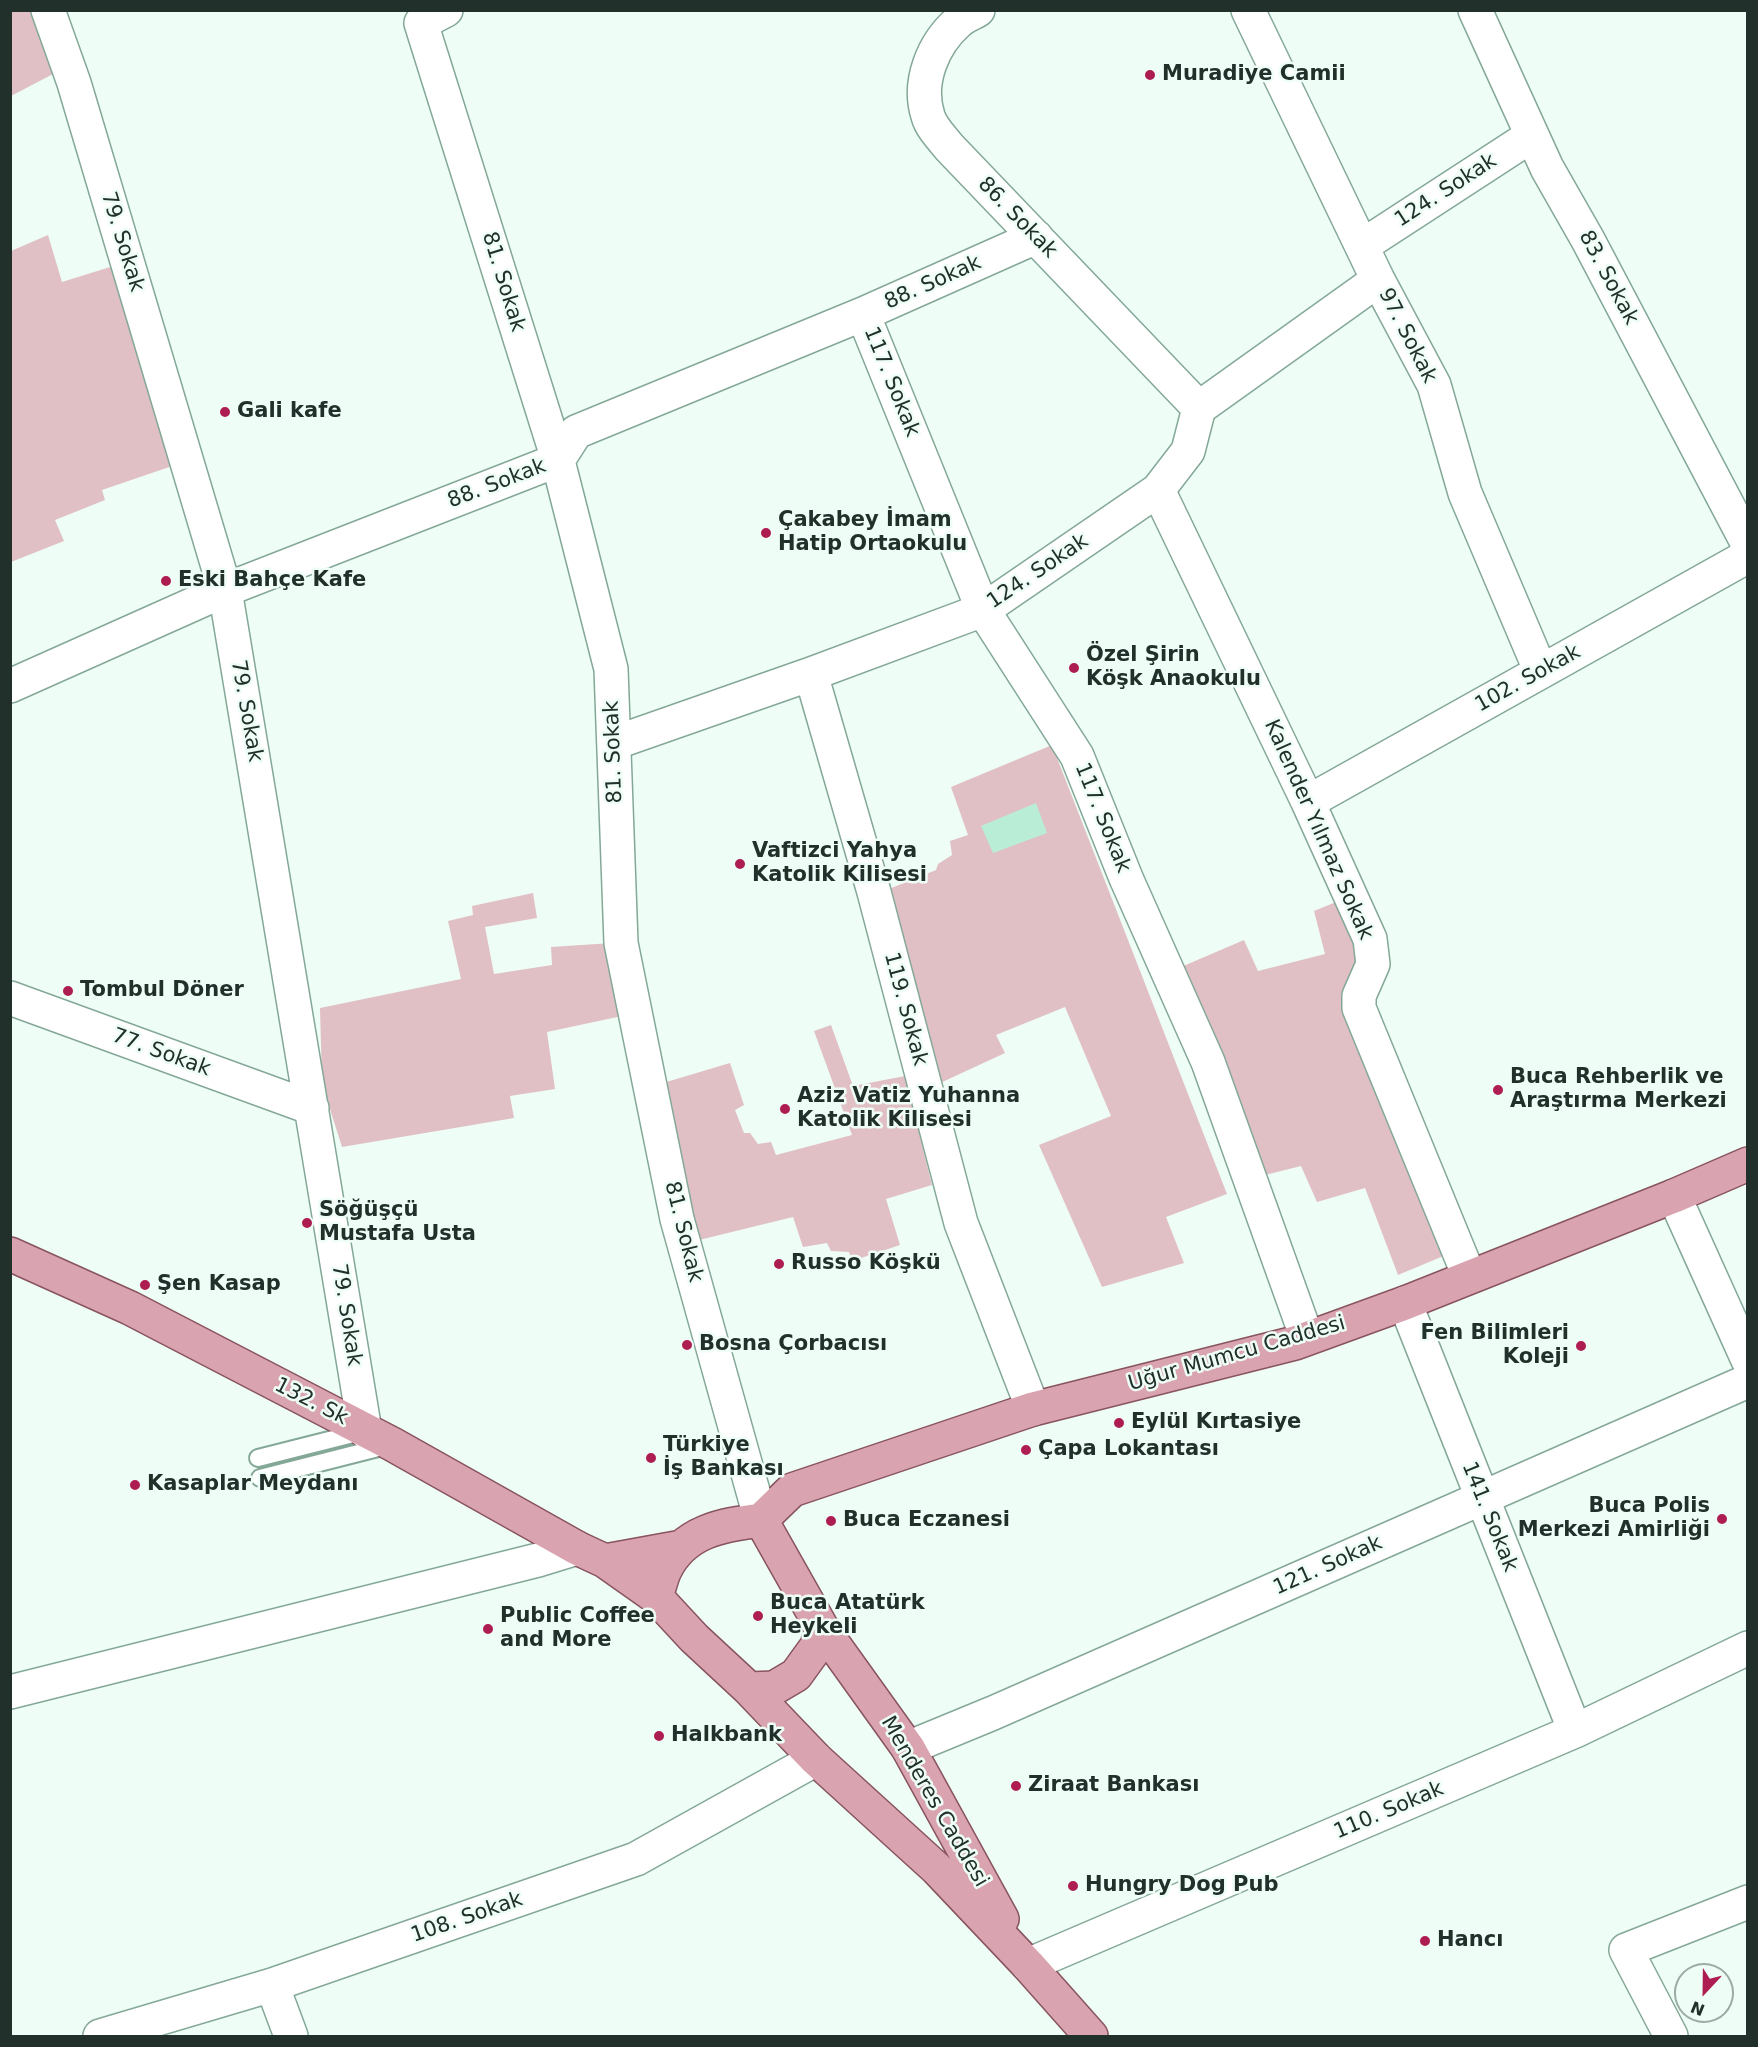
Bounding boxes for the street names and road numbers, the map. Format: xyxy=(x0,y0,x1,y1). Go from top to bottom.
street label: 124. Sokak xyxy=(1390,149,1502,233)
street label: 86. Sokak xyxy=(972,172,1062,264)
street label: 79. Sokak xyxy=(95,189,149,295)
street label: 83. Sokak xyxy=(1573,227,1643,329)
street label: 81. Sokak xyxy=(476,229,530,335)
street label: 88. Sokak xyxy=(881,251,985,315)
street label: 97. Sokak xyxy=(1372,284,1442,388)
street label: 117. Sokak xyxy=(858,323,924,441)
street label: 88. Sokak xyxy=(444,454,550,514)
street label: 124. Sokak xyxy=(983,529,1093,615)
street label: 102. Sokak xyxy=(1471,640,1585,718)
street label: 79. Sokak xyxy=(225,658,267,764)
street label: 81. Sokak xyxy=(600,700,628,804)
street label: Kalender Yılmaz Sokak xyxy=(1258,716,1378,944)
street label: 117. Sokak xyxy=(1069,759,1135,877)
street label: 119. Sokak xyxy=(878,950,932,1068)
street label: 77. Sokak xyxy=(108,1024,214,1082)
street label: 81. Sokak xyxy=(658,1179,708,1285)
street label: 79. Sokak xyxy=(325,1262,367,1368)
street label: Uğur Mumcu Caddesi xyxy=(1126,1311,1348,1397)
street label: 132. Sk xyxy=(270,1373,352,1431)
street label: 141. Sokak xyxy=(1456,1458,1522,1576)
street label: 121. Sokak xyxy=(1270,1531,1386,1601)
street label: Menderes Caddesi xyxy=(875,1712,993,1892)
street label: 110. Sokak xyxy=(1330,1777,1448,1845)
street label: 108. Sokak xyxy=(408,1887,526,1949)

